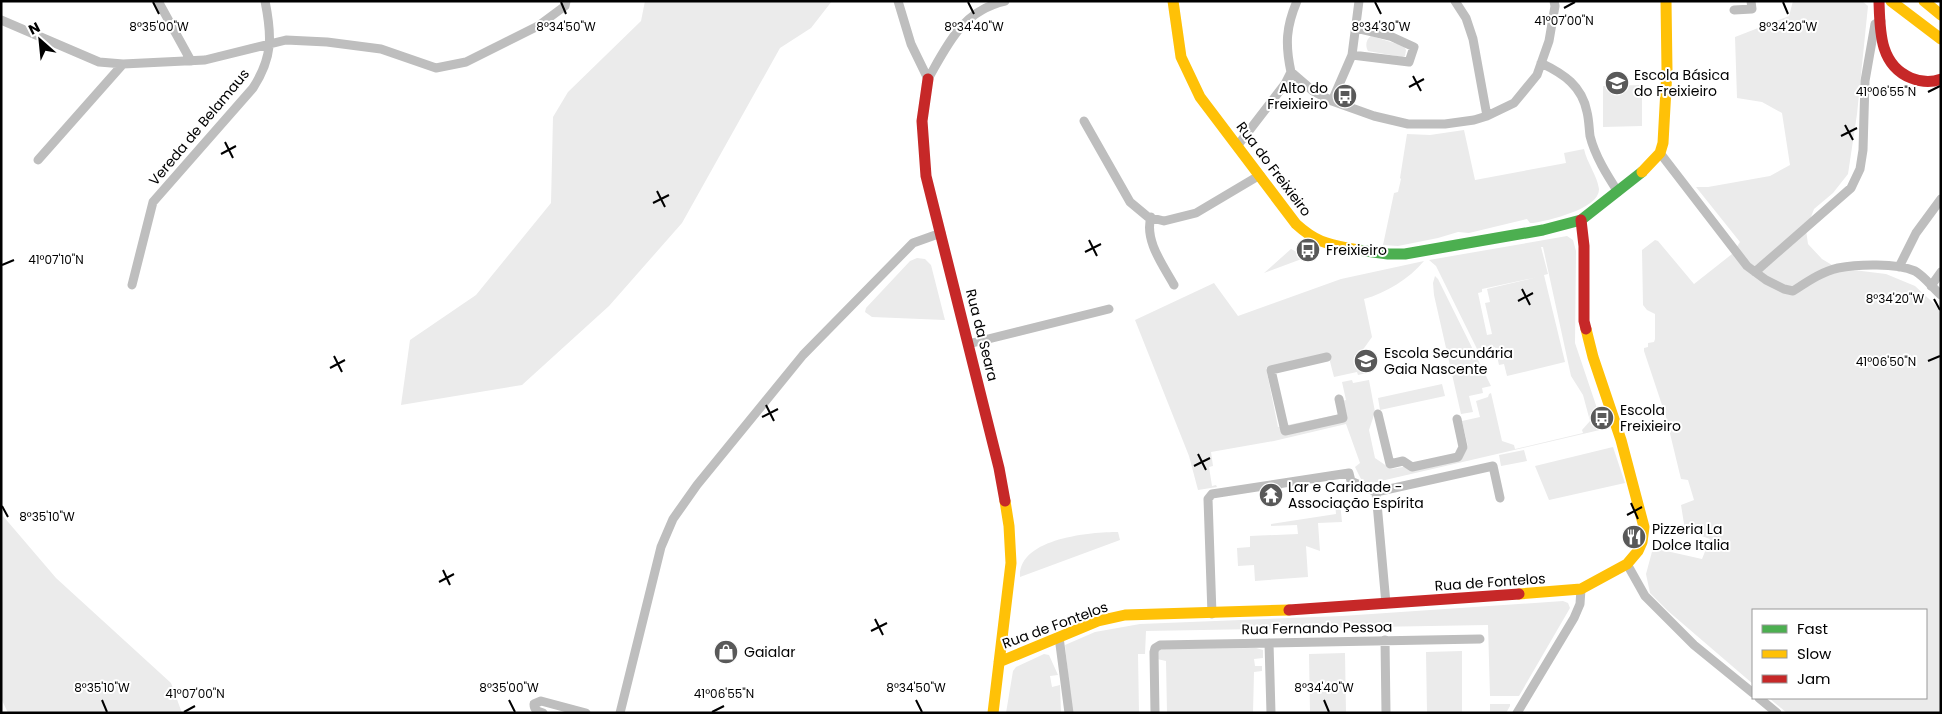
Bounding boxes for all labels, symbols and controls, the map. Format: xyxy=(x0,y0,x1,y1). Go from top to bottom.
text: 41°07'00"N xyxy=(1534,12,1594,29)
north arrow xyxy=(15,15,65,65)
text: N xyxy=(25,17,43,40)
text: 8°35'00"W xyxy=(129,18,189,35)
text: 8°34'50"W xyxy=(536,18,596,35)
text: 8°34'40"W xyxy=(944,18,1004,35)
text: 8°34'30"W xyxy=(1352,18,1411,35)
text: 8°34'20"W xyxy=(1759,18,1818,35)
street label: Vereda de Belamaus xyxy=(144,64,254,190)
place label: Escola Básica do Freixieiro xyxy=(1634,65,1729,101)
school or university icon: Escola Básica do Freixieiro xyxy=(1604,70,1630,96)
place label: Alto do Freixieiro xyxy=(1267,78,1328,114)
bus stop icon: Alto do Freixieiro xyxy=(1332,83,1358,109)
text: 41°06'55"N xyxy=(1856,83,1916,100)
street label: Rua do Freixieiro xyxy=(1232,118,1316,220)
bus stop icon: Freixieiro xyxy=(1295,237,1321,263)
place label: Freixieiro xyxy=(1326,240,1387,260)
text: 41°07'10"N xyxy=(28,251,84,268)
street label: Rua da Seara xyxy=(961,287,1003,383)
text: 8°34'20"W xyxy=(1866,290,1925,307)
place label: Escola Secundária Gaia Nascente xyxy=(1384,343,1513,379)
school or university icon: Escola Secundária Gaia Nascente xyxy=(1353,348,1379,374)
text: 41°06'50"N xyxy=(1856,353,1916,370)
place label: Escola Freixieiro xyxy=(1620,400,1681,436)
bus stop icon: Escola Freixieiro xyxy=(1589,405,1615,431)
place label: Lar e Caridade - Associação Espírita xyxy=(1288,477,1424,513)
temple icon: Lar e Caridade - Associação Espírita xyxy=(1258,482,1284,508)
text: 8°35'10"W xyxy=(19,508,75,525)
place label: Pizzeria La Dolce Italia xyxy=(1652,519,1730,555)
restaurant icon: Pizzeria La Dolce Italia xyxy=(1621,524,1647,550)
street label: Rua de Fontelos xyxy=(1434,568,1546,596)
street label: Rua de Fontelos xyxy=(999,597,1111,653)
legend xyxy=(1752,609,1927,699)
street label: Rua Fernando Pessoa xyxy=(1241,617,1393,639)
text: Fast xyxy=(1797,618,1828,639)
shop icon: Gaialar xyxy=(713,639,739,665)
place label: Gaialar xyxy=(744,642,795,662)
text: Slow xyxy=(1797,643,1832,664)
text: Jam xyxy=(1797,668,1831,689)
text: 8°35'10"W xyxy=(74,679,130,696)
text: 8°35'00"W xyxy=(479,679,539,696)
text: 8°34'50"W xyxy=(886,679,946,696)
text: 8°34'40"W xyxy=(1294,679,1354,696)
text: 41°07'00"N xyxy=(165,685,225,702)
text: 41°06'55"N xyxy=(694,685,754,702)

